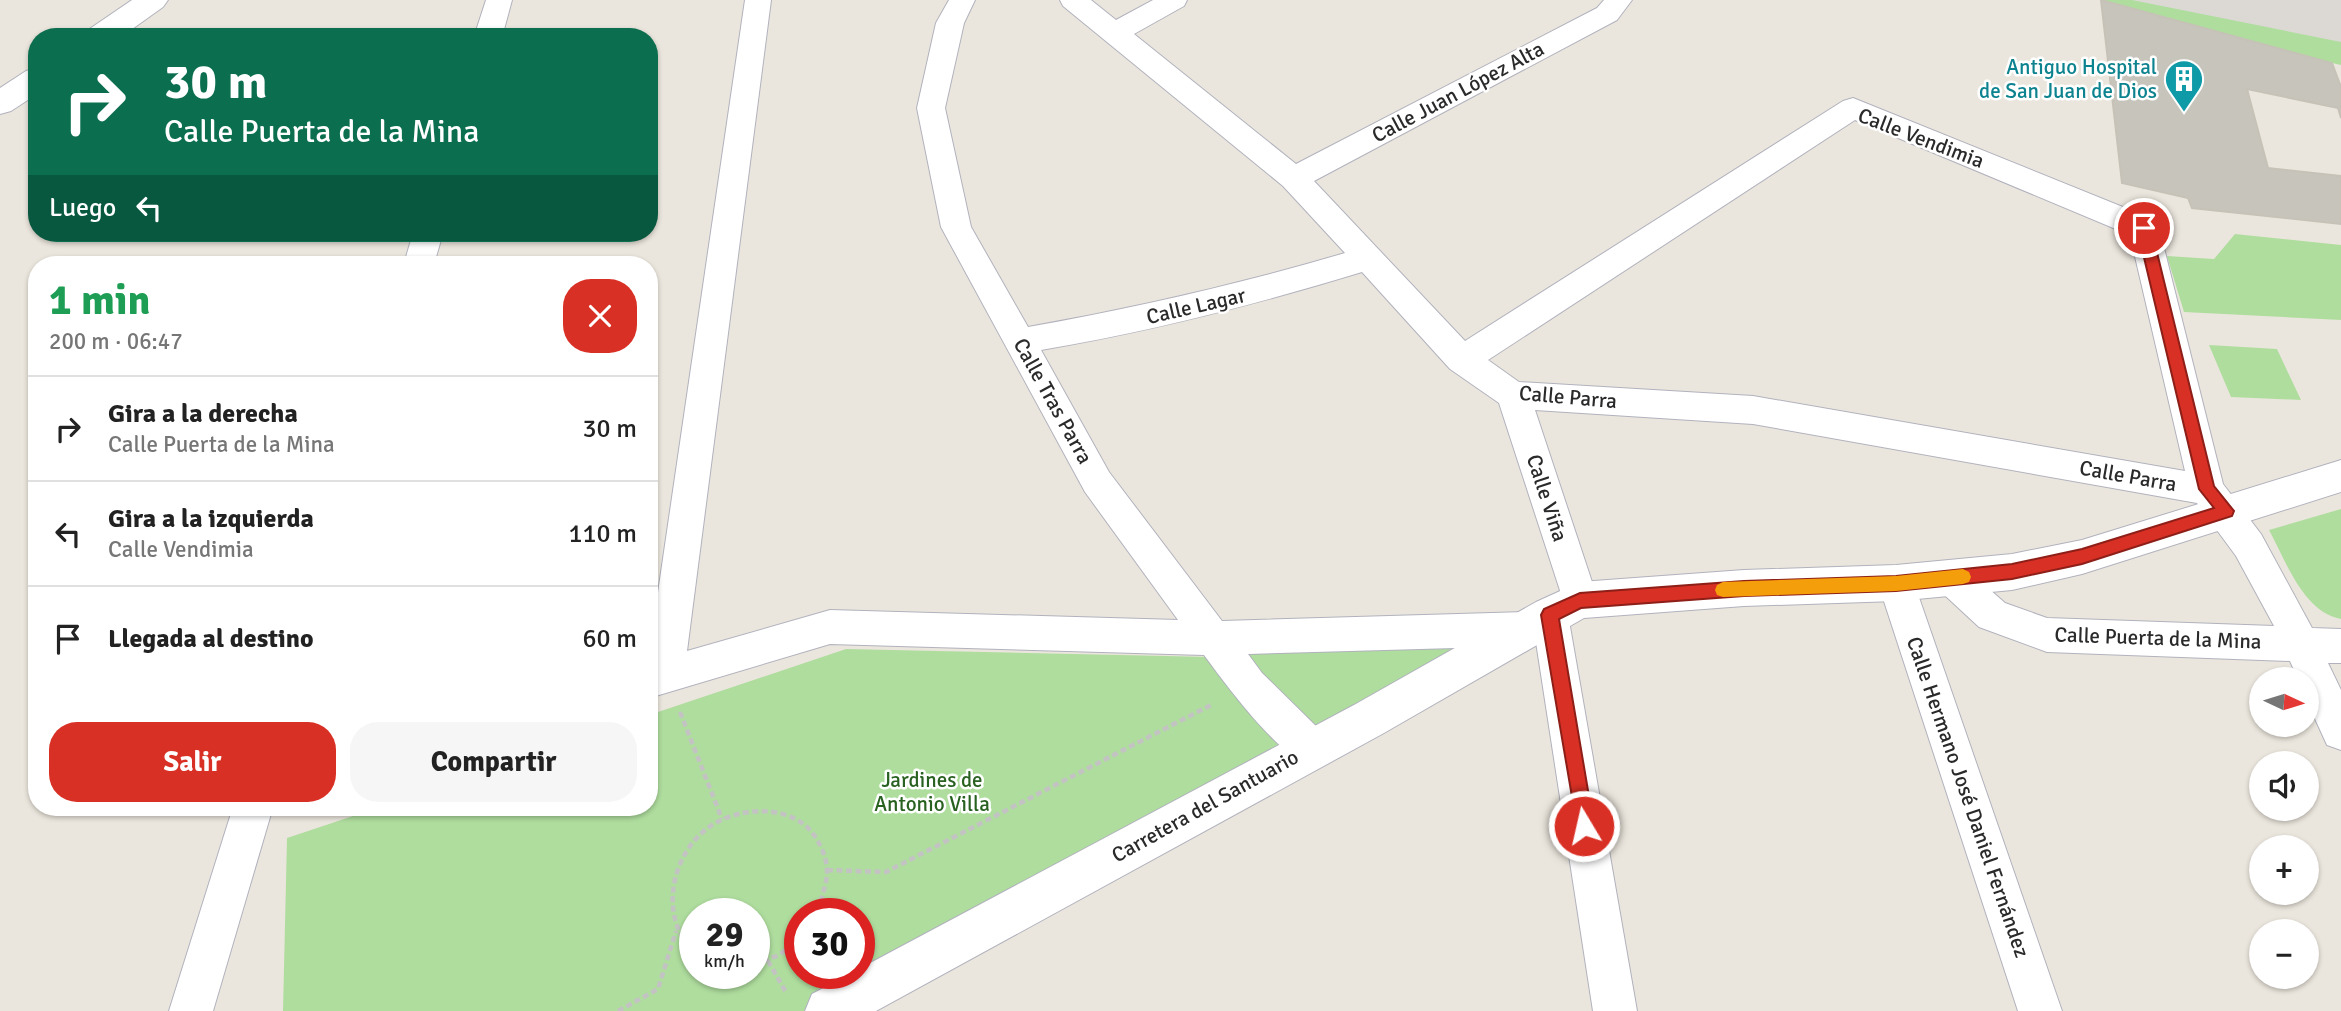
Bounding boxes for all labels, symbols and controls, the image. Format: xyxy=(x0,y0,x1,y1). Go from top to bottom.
street label: Calle Juan López Alta xyxy=(1367,36,1549,148)
text: 30 m xyxy=(164,52,267,112)
place label: Antiguo Hospital de San Juan de Dios xyxy=(1979,54,2157,104)
icon: right xyxy=(49,56,140,147)
building icon: Antiguo Hospital de San Juan de Dios xyxy=(2163,58,2205,113)
street label: Calle Vendimia xyxy=(1854,102,1988,174)
text: Calle Puerta de la Mina xyxy=(164,112,480,151)
icon: left xyxy=(130,189,168,227)
text: Luego xyxy=(49,192,116,224)
pin xyxy=(2114,198,2174,258)
icon: arrive xyxy=(2125,209,2163,247)
text: 1 min xyxy=(49,275,150,326)
button: close xyxy=(563,279,637,353)
street label: Calle Lagar xyxy=(1144,282,1248,330)
text: 200 m · 06:47 xyxy=(49,327,183,356)
street label: Calle Tras Parra xyxy=(1008,334,1098,468)
street label: Calle Parra xyxy=(1518,380,1618,414)
text: Gira a la derecha xyxy=(108,398,298,430)
icon: right xyxy=(49,410,87,448)
text: 30 m xyxy=(582,413,637,445)
text: Calle Puerta de la Mina xyxy=(108,430,335,459)
street label: Calle Viña xyxy=(1521,451,1573,545)
street label: Calle Parra xyxy=(2077,455,2179,497)
text: Gira a la izquierda xyxy=(108,503,314,535)
icon: left xyxy=(49,515,87,553)
text: 110 m xyxy=(568,518,637,550)
text: Calle Vendimia xyxy=(108,535,254,564)
icon: arrive xyxy=(49,620,87,658)
street label: Calle Puerta de la Mina xyxy=(2054,621,2262,655)
text: Llegada al destino xyxy=(108,623,314,655)
text: 60 m xyxy=(582,623,637,655)
street label: Calle Hermano José Daniel Fernández xyxy=(1901,633,2035,961)
north arrow xyxy=(2249,667,2319,737)
map controls xyxy=(2249,667,2319,989)
button: Salir xyxy=(49,722,336,802)
button: Compartir xyxy=(350,722,637,802)
street label: Carretera del Santuario xyxy=(1107,744,1303,868)
button: sound xyxy=(2249,751,2319,821)
park label: Jardines de Antonio Villa xyxy=(874,767,990,817)
position arrow xyxy=(1547,789,1621,863)
button: + xyxy=(2249,835,2319,905)
speed limit sign: 30 xyxy=(784,898,875,989)
text: 29 xyxy=(706,913,743,956)
button: − xyxy=(2249,919,2319,989)
text: km/h xyxy=(704,950,745,972)

